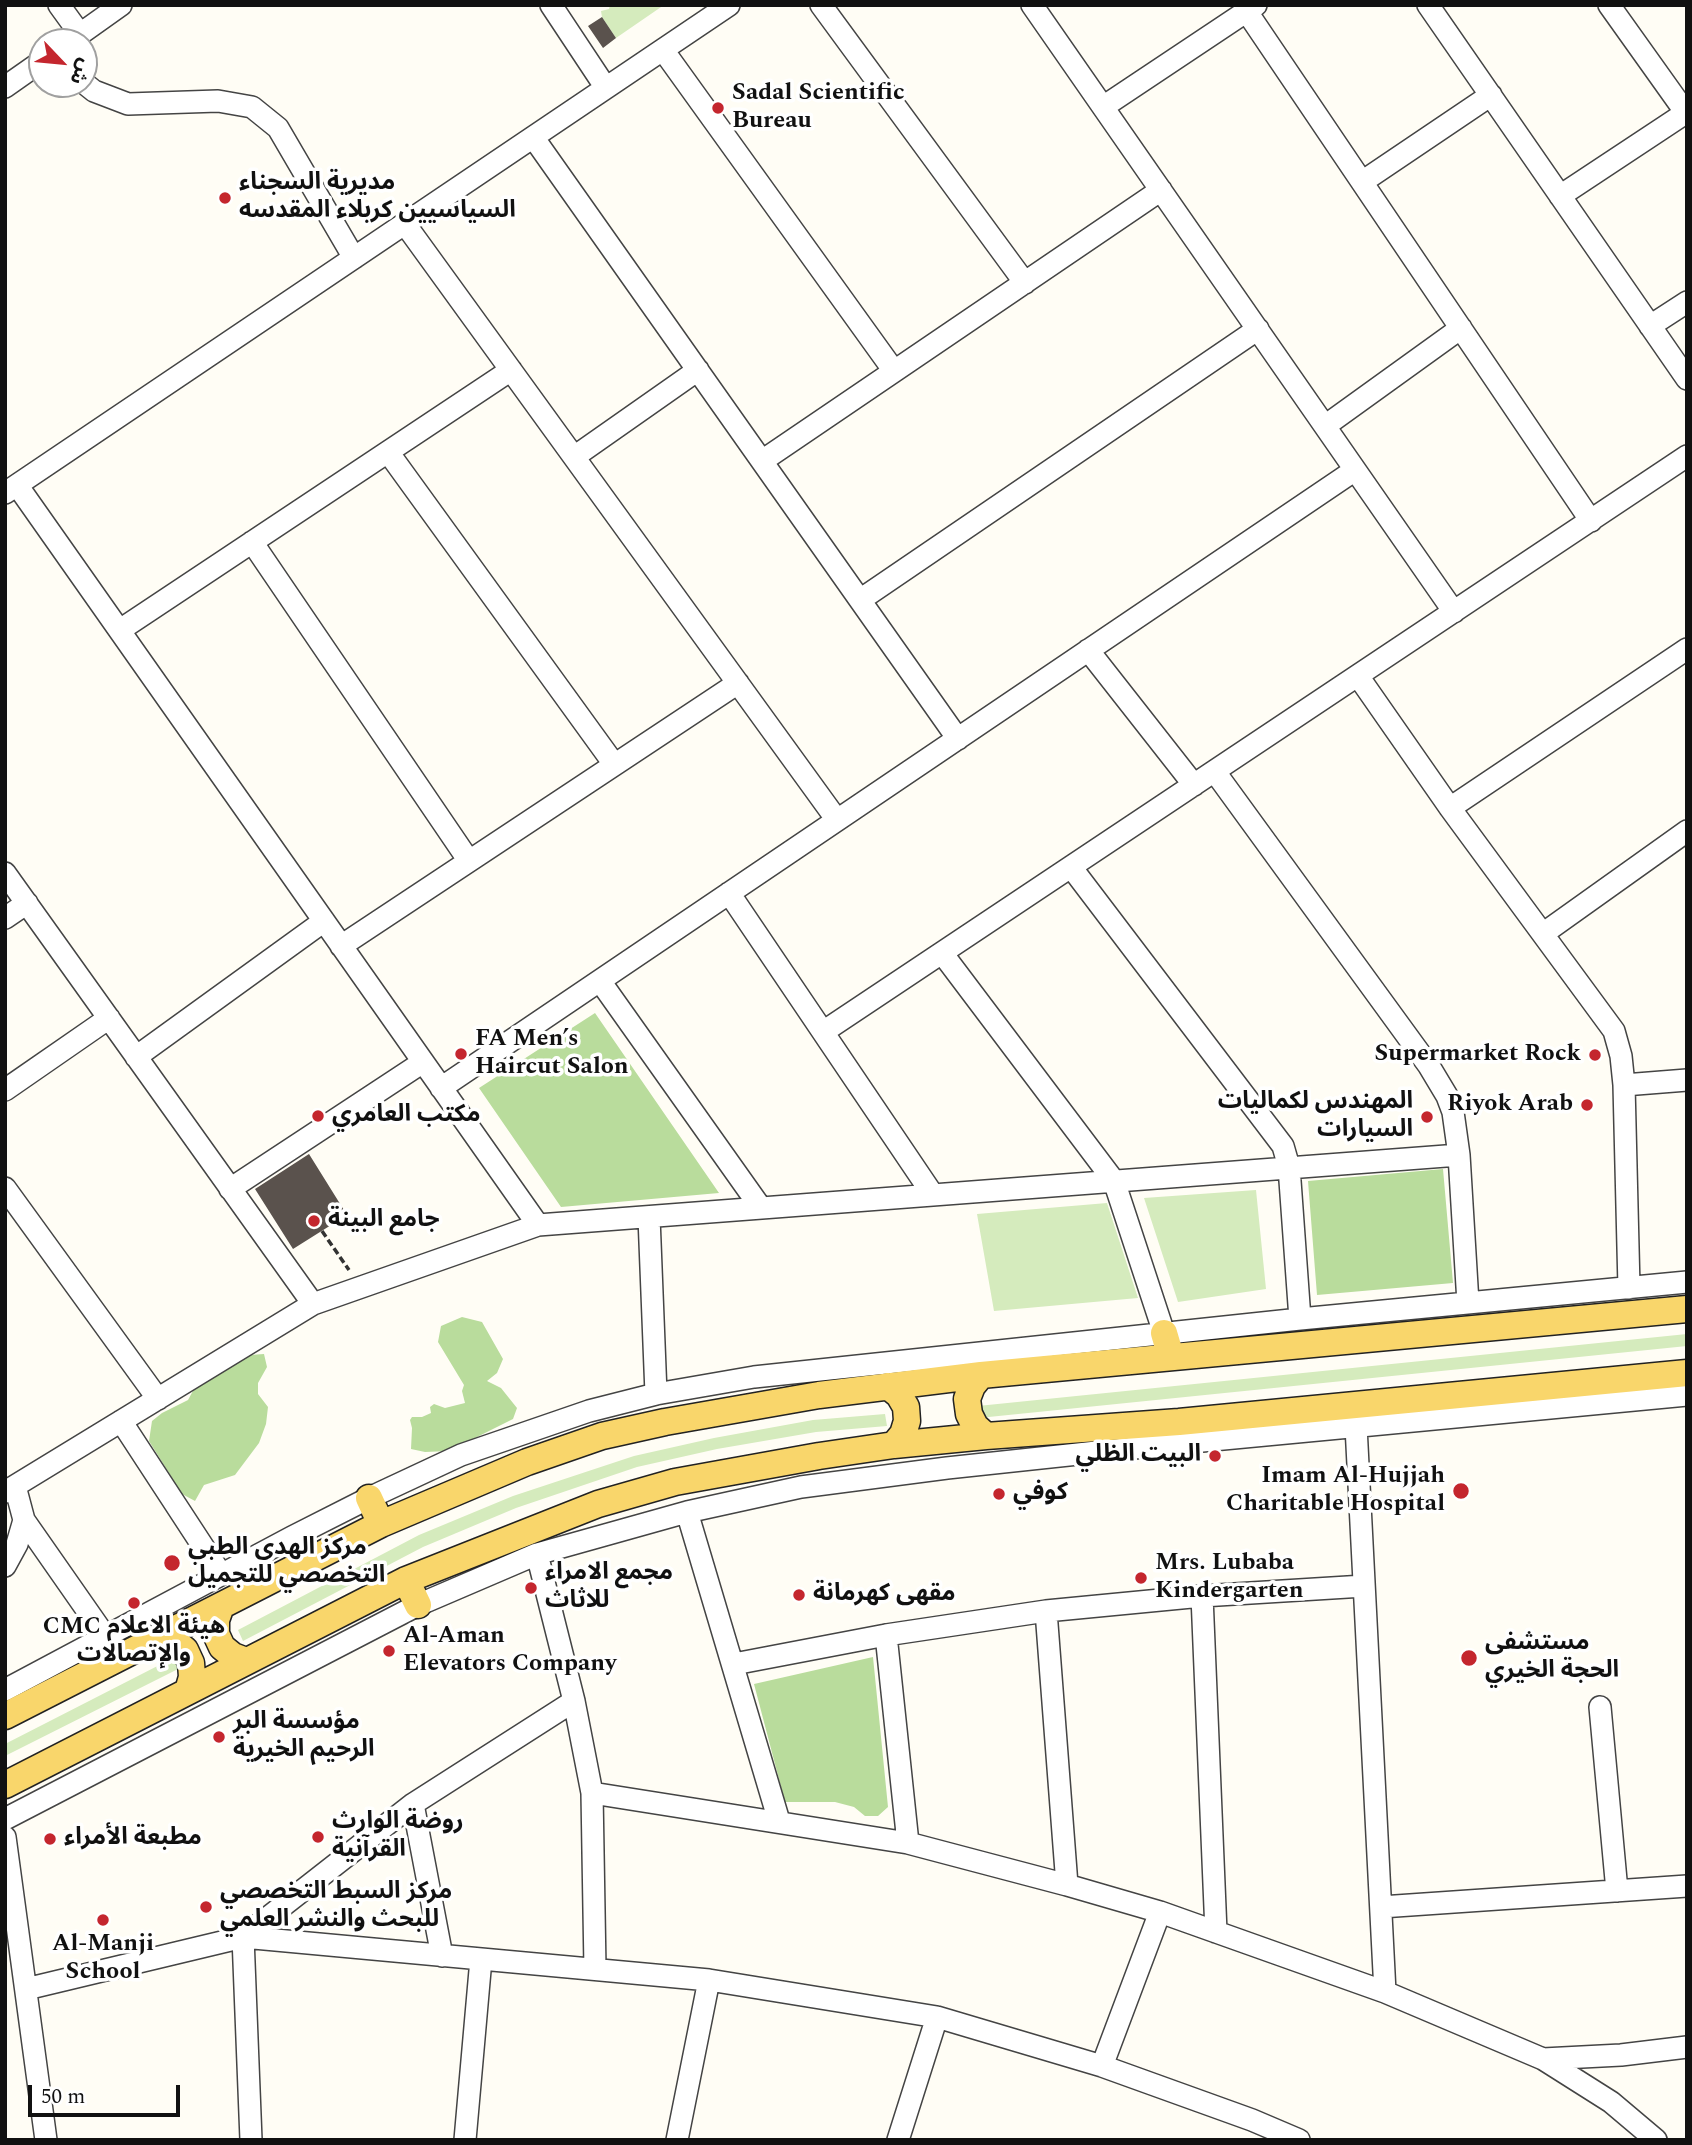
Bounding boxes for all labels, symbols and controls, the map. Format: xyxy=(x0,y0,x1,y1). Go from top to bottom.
north arrow xyxy=(28,28,98,98)
text: ش xyxy=(62,53,99,90)
place label: Sadal Scientific Bureau xyxy=(732,80,905,136)
marker: Sadal Scientific Bureau xyxy=(710,100,726,116)
place label: مديرية السجناء السياسيين كربلاء المقدسه xyxy=(239,170,516,226)
marker: مديرية السجناء السياسيين كربلاء المقدسه xyxy=(217,190,233,206)
place label: FA Men’s Haircut Salon xyxy=(475,1026,629,1082)
place label: Supermarket Rock xyxy=(1375,1041,1581,1069)
marker: FA Men’s Haircut Salon xyxy=(453,1046,469,1062)
marker: Supermarket Rock xyxy=(1587,1047,1603,1063)
place label: المهندس لكماليات السيارات xyxy=(1218,1089,1413,1145)
place label: Riyok Arab xyxy=(1447,1091,1573,1119)
marker: Riyok Arab xyxy=(1579,1097,1595,1113)
place label: مكتب العامري xyxy=(332,1102,480,1130)
marker: مكتب العامري xyxy=(310,1108,326,1124)
marker: المهندس لكماليات السيارات xyxy=(1419,1109,1435,1125)
place label: جامع البينة xyxy=(328,1207,440,1235)
marker: جامع البينة xyxy=(306,1213,322,1229)
place label: البيت الظلي xyxy=(1075,1442,1201,1470)
marker: البيت الظلي xyxy=(1207,1448,1223,1464)
place label: Imam Al-Hujjah Charitable Hospital xyxy=(1226,1463,1445,1519)
place label: كوفي xyxy=(1013,1480,1068,1508)
marker: Imam Al-Hujjah Charitable Hospital xyxy=(1451,1481,1471,1501)
marker: كوفي xyxy=(991,1486,1007,1502)
place label: مركز الهدى الطبي التخصصي للتجميل xyxy=(188,1535,385,1591)
place label: Mrs. Lubaba Kindergarten xyxy=(1155,1550,1304,1606)
marker: مركز الهدى الطبي التخصصي للتجميل xyxy=(162,1553,182,1573)
place label: مجمع الامراء للاثاث xyxy=(545,1560,673,1616)
marker: Mrs. Lubaba Kindergarten xyxy=(1133,1570,1149,1586)
marker: مجمع الامراء للاثاث xyxy=(523,1580,539,1596)
place label: مقهى كهرمانة xyxy=(813,1581,956,1609)
marker: مقهى كهرمانة xyxy=(791,1587,807,1603)
marker: CMC هيئة الاعلام والإتصالات xyxy=(126,1595,142,1611)
place label: CMC هيئة الاعلام والإتصالات xyxy=(43,1614,225,1670)
place label: Al-Aman Elevators Company xyxy=(403,1623,616,1679)
place label: مستشفى الحجة الخيري xyxy=(1485,1630,1619,1686)
marker: Al-Aman Elevators Company xyxy=(381,1643,397,1659)
marker: مستشفى الحجة الخيري xyxy=(1459,1648,1479,1668)
place label: مؤسسة البر الرحيم الخيرية xyxy=(233,1709,375,1765)
marker: مؤسسة البر الرحيم الخيرية xyxy=(211,1729,227,1745)
place label: روضة الوارث القرآنية xyxy=(332,1809,464,1865)
place label: مطبعة الأمراء xyxy=(64,1825,202,1853)
marker: روضة الوارث القرآنية xyxy=(310,1829,326,1845)
marker: مطبعة الأمراء xyxy=(42,1831,58,1847)
place label: مركز السبط التخصصي للبحث والنشر العلمي xyxy=(220,1879,452,1935)
marker: مركز السبط التخصصي للبحث والنشر العلمي xyxy=(198,1899,214,1915)
marker: Al-Manji School xyxy=(95,1912,111,1928)
place label: Al-Manji School xyxy=(52,1931,154,1987)
scale bar xyxy=(32,2072,184,2116)
text: 50 m xyxy=(41,2081,85,2113)

